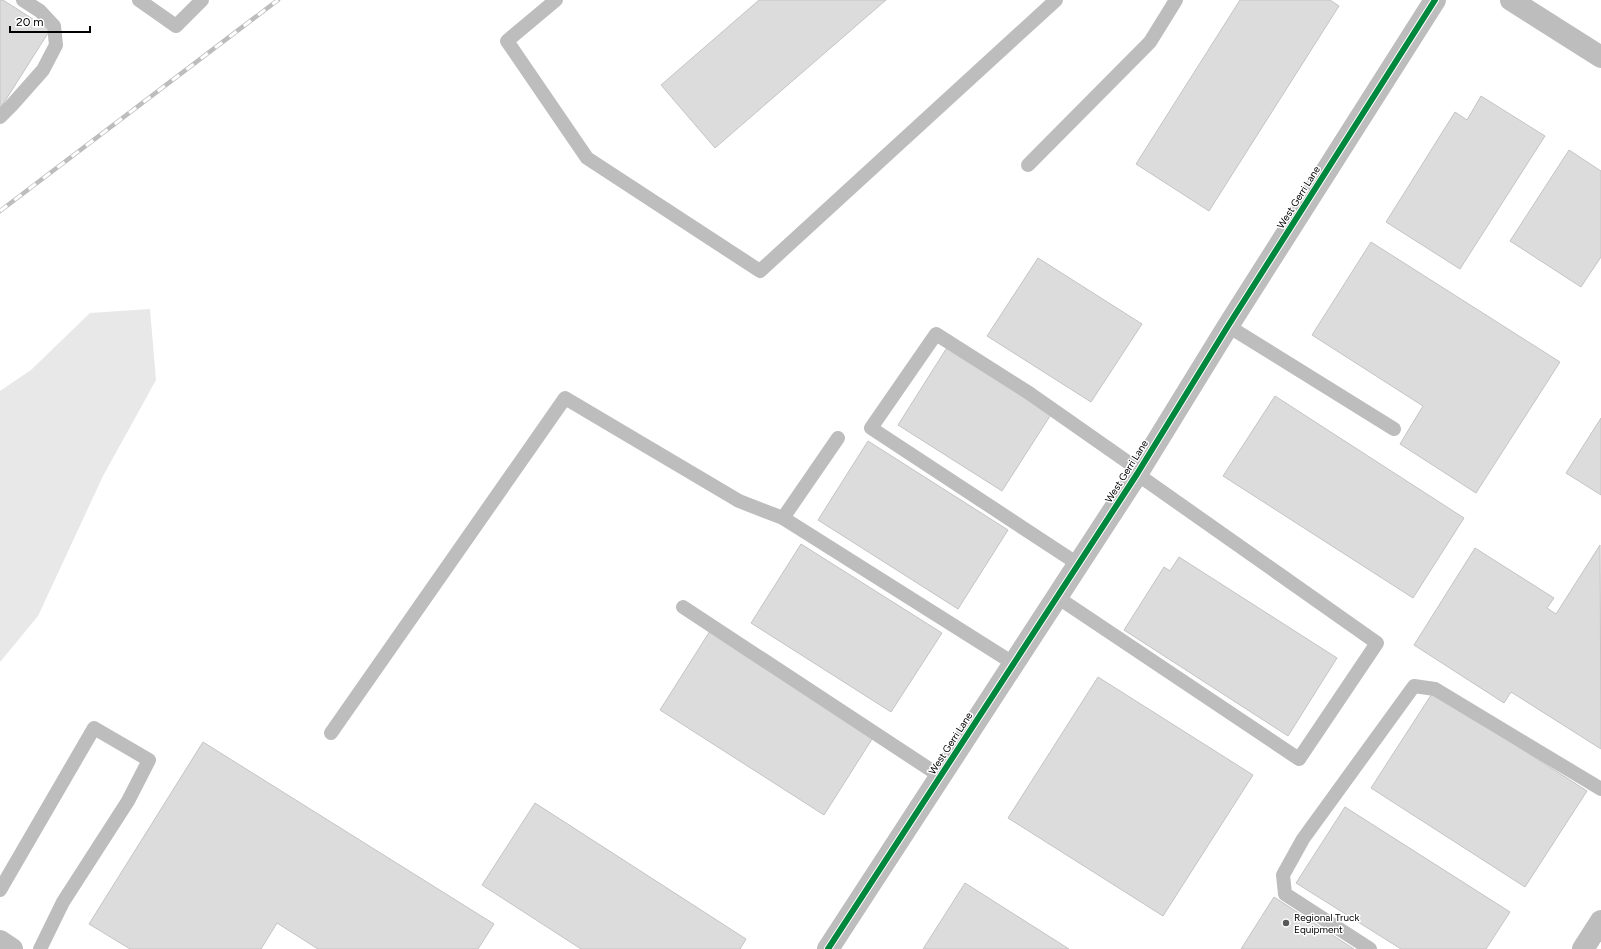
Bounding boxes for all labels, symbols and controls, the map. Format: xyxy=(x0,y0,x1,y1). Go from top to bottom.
scale bar xyxy=(10,8,90,34)
text: 20 m xyxy=(16,15,44,29)
street label: West Gerri Lane xyxy=(1274,163,1323,231)
street label: West Gerri Lane xyxy=(1102,437,1151,505)
street label: West Gerri Lane xyxy=(925,709,976,777)
place label: Regional Truck Equipment xyxy=(1294,911,1359,936)
marker: Regional Truck Equipment xyxy=(1281,918,1291,928)

